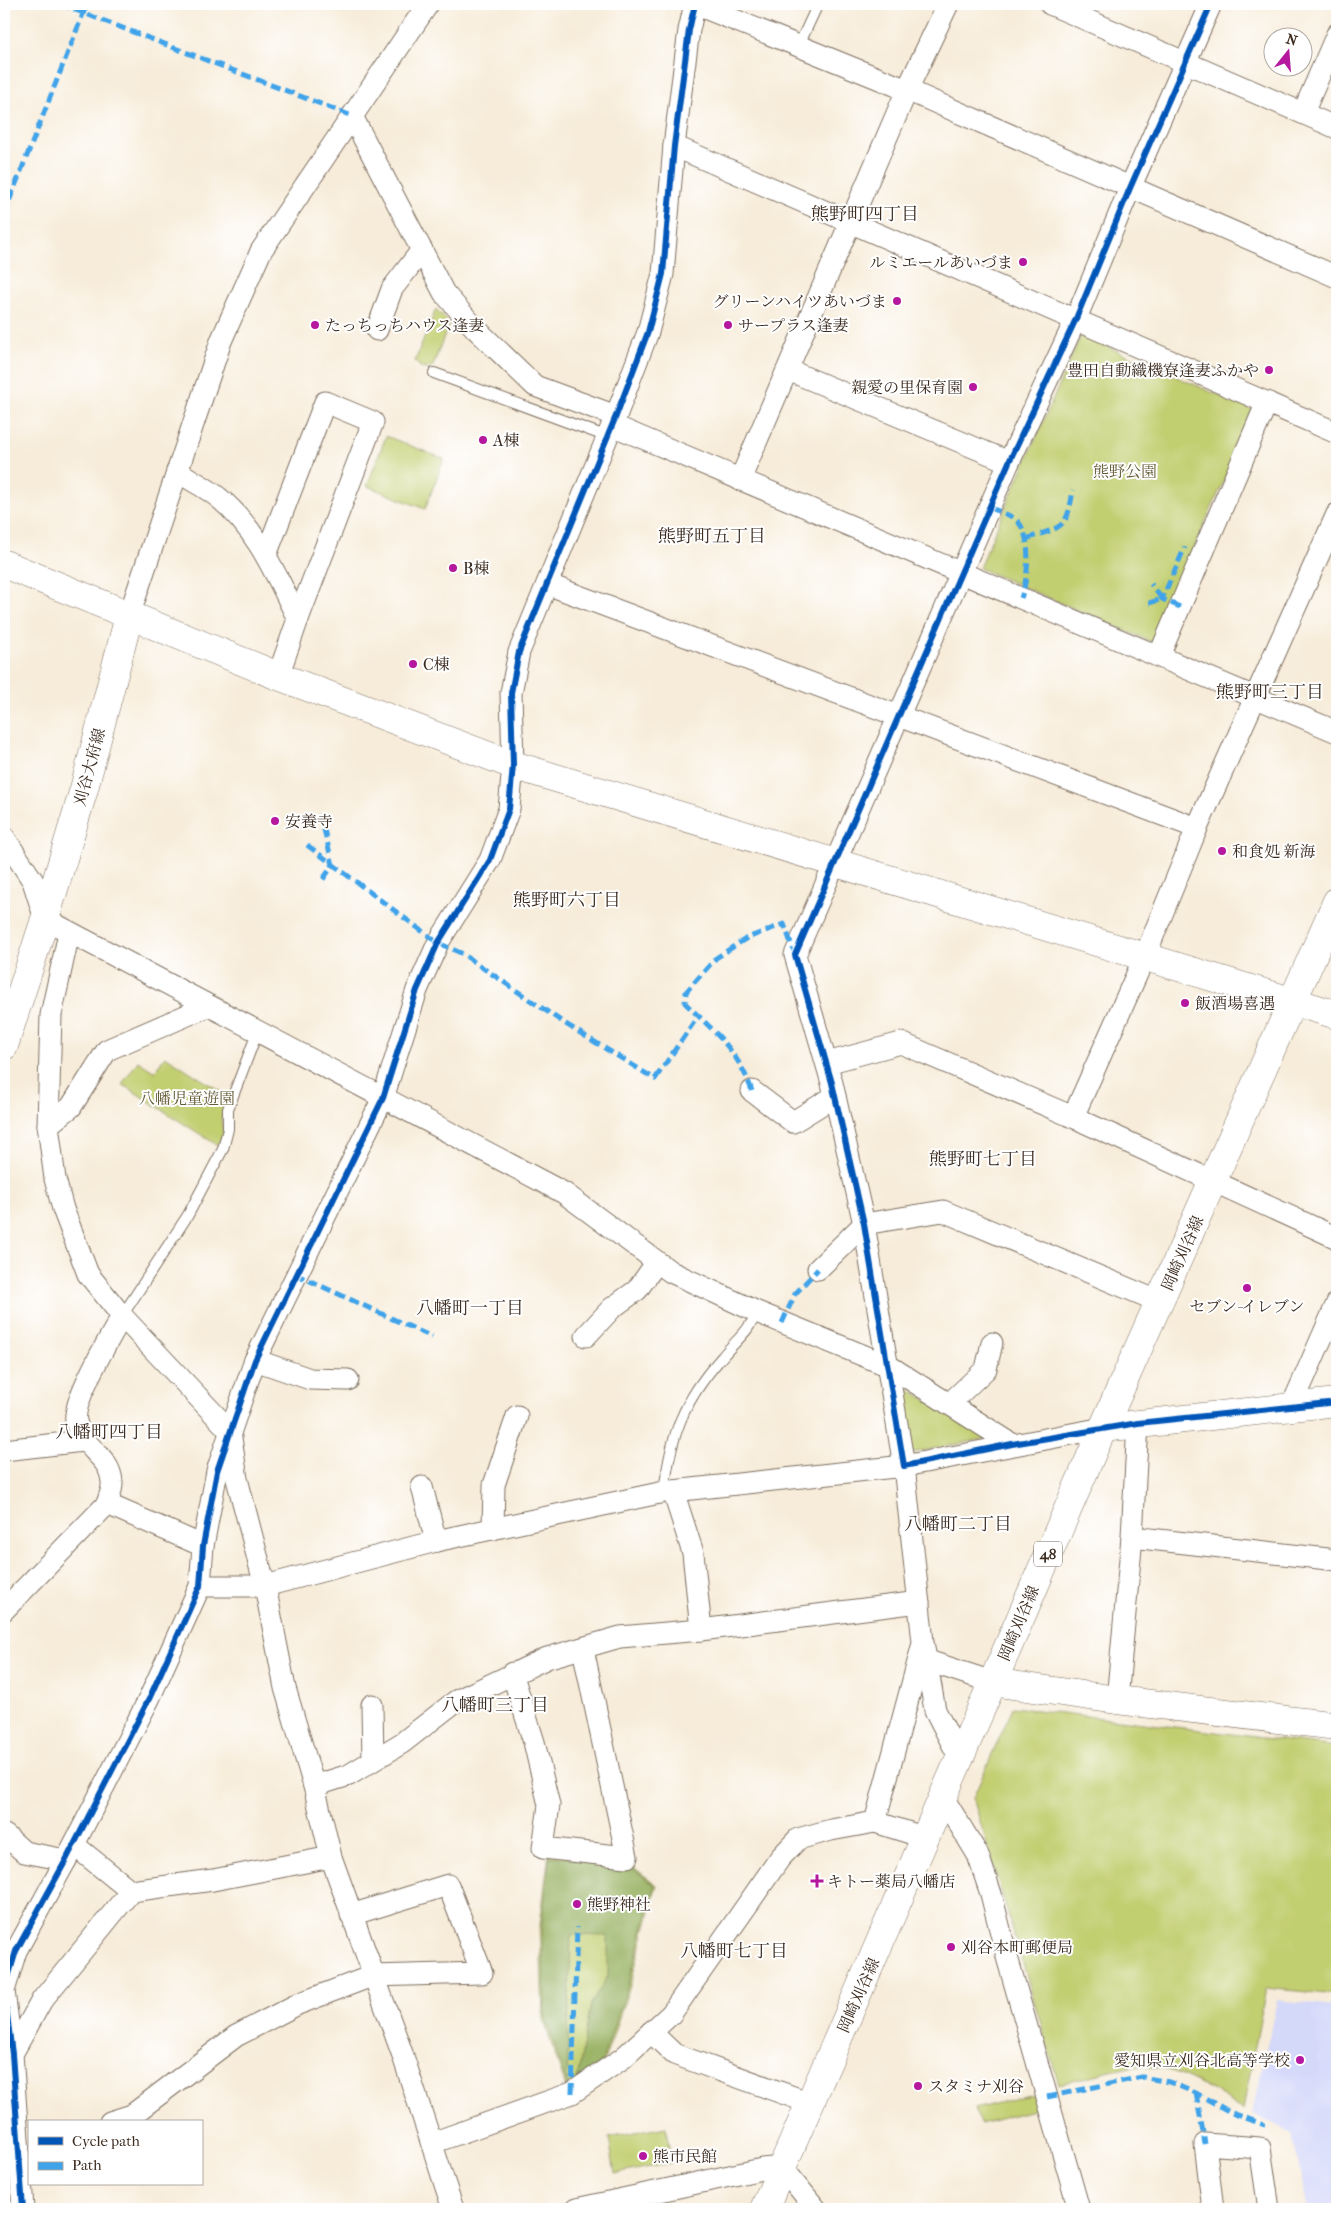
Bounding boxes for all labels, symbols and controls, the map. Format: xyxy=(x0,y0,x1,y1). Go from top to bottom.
north arrow xyxy=(1264,28,1314,78)
text: N xyxy=(1284,30,1300,50)
district label: 熊野町四丁目 xyxy=(811,204,919,225)
place label: ルミエールあいづま xyxy=(869,253,1013,272)
marker: ルミエールあいづま xyxy=(1017,256,1029,268)
place label: グリーンハイツあいづま xyxy=(712,292,887,311)
marker: グリーンハイツあいづま xyxy=(891,295,903,307)
place label: たっちっちハウス逢妻 xyxy=(325,316,485,335)
place label: サープラス逢妻 xyxy=(738,316,849,335)
marker: たっちっちハウス逢妻 xyxy=(309,319,321,331)
marker: サープラス逢妻 xyxy=(722,319,734,331)
place label: 豊田自動織機寮逢妻ふかや xyxy=(1067,361,1259,380)
marker: 豊田自動織機寮逢妻ふかや xyxy=(1263,364,1275,376)
place label: 親愛の里保育園 xyxy=(851,378,963,397)
marker: 親愛の里保育園 xyxy=(967,381,979,393)
place label: A棟 xyxy=(492,431,519,450)
marker: A棟 xyxy=(477,434,489,446)
park label: 熊野公園 xyxy=(1093,462,1157,481)
district label: 熊野町五丁目 xyxy=(658,526,766,547)
place label: B棟 xyxy=(463,559,489,578)
marker: B棟 xyxy=(447,562,459,574)
place label: C棟 xyxy=(423,655,450,674)
marker: C棟 xyxy=(407,658,419,670)
district label: 熊野町三丁目 xyxy=(1216,682,1324,703)
street label: 刈谷大府線 xyxy=(70,726,109,808)
place label: 安養寺 xyxy=(285,812,333,831)
marker: 安養寺 xyxy=(269,815,281,827)
place label: 和食処 新海 xyxy=(1232,842,1315,861)
marker: 和食処 新海 xyxy=(1216,845,1228,857)
district label: 熊野町六丁目 xyxy=(513,890,621,911)
place label: 飯酒場喜遇 xyxy=(1195,994,1275,1013)
marker: 飯酒場喜遇 xyxy=(1179,997,1191,1009)
park label: 八幡児童遊園 xyxy=(139,1089,235,1108)
district label: 熊野町七丁目 xyxy=(929,1149,1037,1170)
street label: 岡崎刈谷線 xyxy=(1158,1213,1207,1294)
marker: セブン-イレブン xyxy=(1241,1282,1253,1294)
place label: セブン-イレブン xyxy=(1190,1297,1304,1316)
district label: 八幡町一丁目 xyxy=(416,1298,524,1319)
district label: 八幡町四丁目 xyxy=(55,1422,163,1443)
district label: 八幡町二丁目 xyxy=(904,1514,1012,1535)
road number: 48 xyxy=(1034,1542,1062,1566)
street label: 岡崎刈谷線 xyxy=(994,1583,1043,1664)
district label: 八幡町三丁目 xyxy=(441,1695,549,1716)
place label: キトー薬局八幡店 xyxy=(827,1872,955,1891)
marker: キトー薬局八幡店 xyxy=(811,1875,823,1887)
place label: 熊野神社 xyxy=(587,1895,651,1914)
marker: 熊野神社 xyxy=(571,1898,583,1910)
place label: 刈谷本町郵便局 xyxy=(961,1938,1073,1957)
district label: 八幡町七丁目 xyxy=(680,1941,788,1962)
marker: 刈谷本町郵便局 xyxy=(945,1941,957,1953)
street label: 岡崎刈谷線 xyxy=(834,1955,883,2036)
place label: 愛知県立刈谷北高等学校 xyxy=(1114,2051,1290,2070)
marker: 愛知県立刈谷北高等学校 xyxy=(1294,2054,1306,2066)
place label: スタミナ刈谷 xyxy=(928,2077,1024,2096)
marker: スタミナ刈谷 xyxy=(912,2080,924,2092)
legend xyxy=(28,2120,202,2186)
text: Cycle path xyxy=(72,2132,140,2150)
place label: 熊市民館 xyxy=(653,2147,717,2166)
marker: 熊市民館 xyxy=(637,2150,649,2162)
text: Path xyxy=(72,2156,102,2174)

